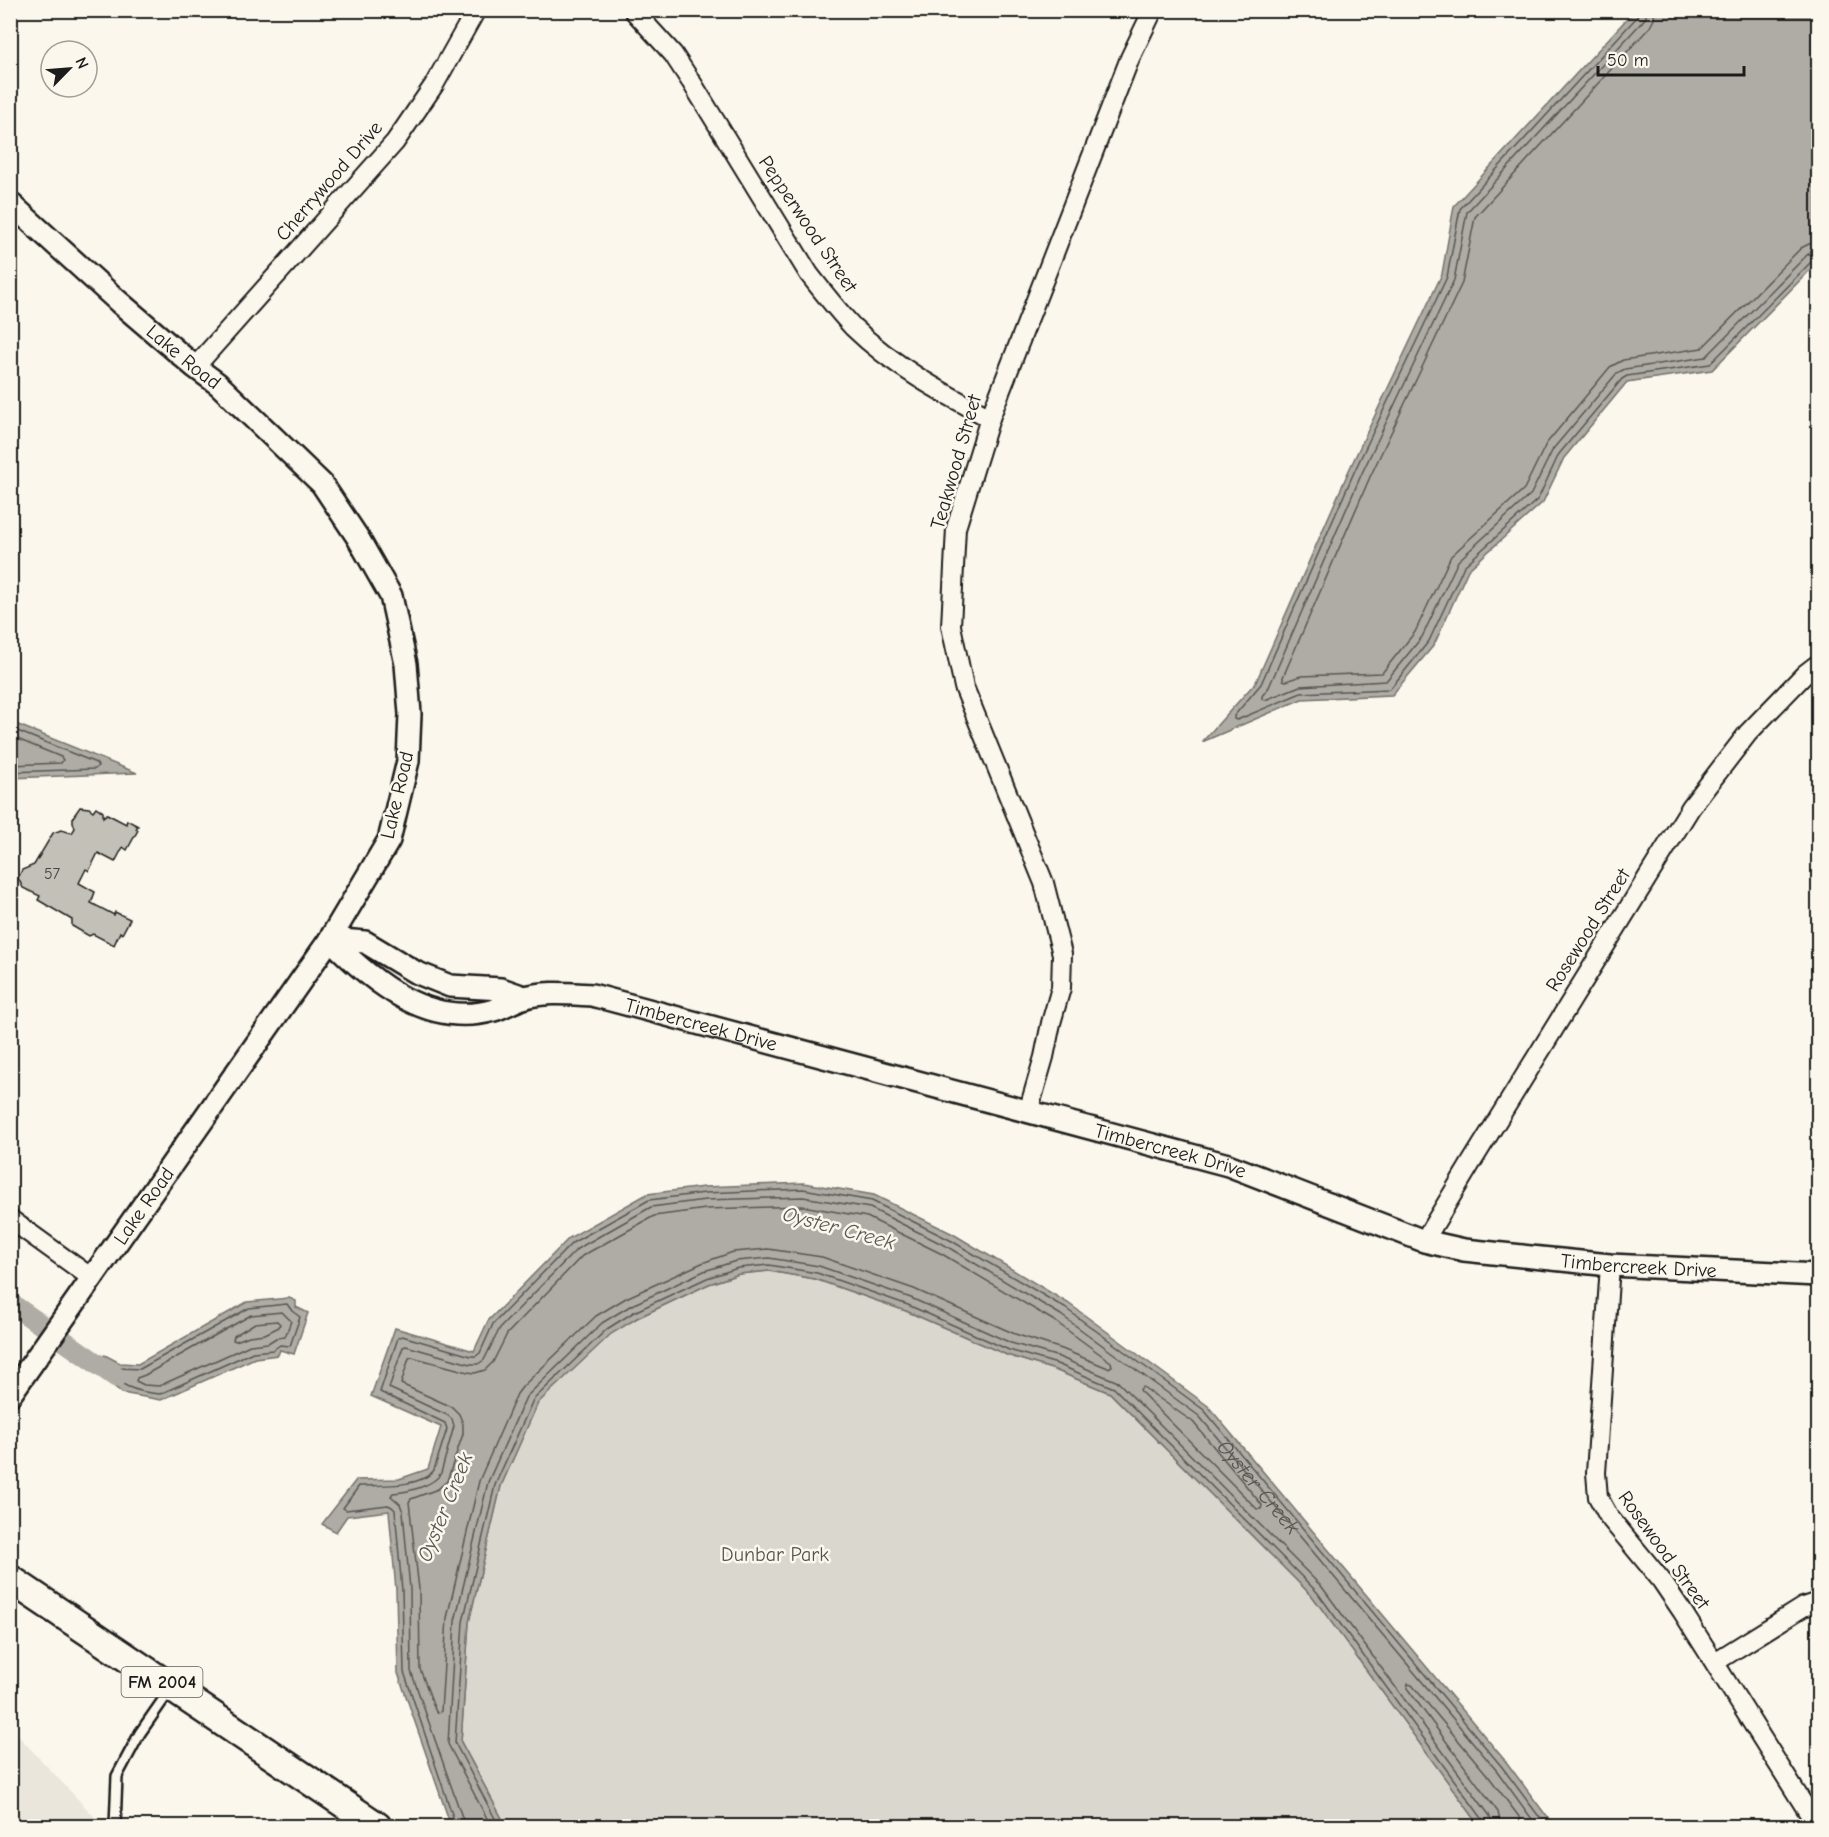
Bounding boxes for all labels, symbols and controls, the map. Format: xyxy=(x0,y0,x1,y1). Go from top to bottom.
north arrow xyxy=(39,39,99,99)
scale bar xyxy=(1598,39,1744,77)
text: 50 m xyxy=(1607,50,1649,71)
text: N xyxy=(71,55,92,72)
street label: Cherrywood Drive xyxy=(271,117,387,245)
street label: Pepperwood Street xyxy=(754,151,863,298)
street label: Lake Road xyxy=(142,319,225,394)
street label: Teakwood Street xyxy=(926,391,987,532)
street label: Lake Road xyxy=(376,749,418,841)
street label: Rosewood Street xyxy=(1541,863,1636,996)
house number: 57 xyxy=(44,865,61,883)
street label: Timbercreek Drive xyxy=(623,993,780,1055)
street label: Timbercreek Drive xyxy=(1092,1118,1250,1183)
street label: Lake Road xyxy=(109,1163,179,1249)
water label: Oyster Creek xyxy=(780,1201,899,1255)
street label: Timbercreek Drive xyxy=(1560,1248,1717,1282)
water label: Oyster Creek xyxy=(1212,1435,1305,1540)
water label: Oyster Creek xyxy=(412,1448,478,1565)
street label: Rosewood Street xyxy=(1613,1486,1715,1615)
park label: Dunbar Park xyxy=(721,1543,829,1566)
road number: FM 2004 xyxy=(122,1667,202,1697)

